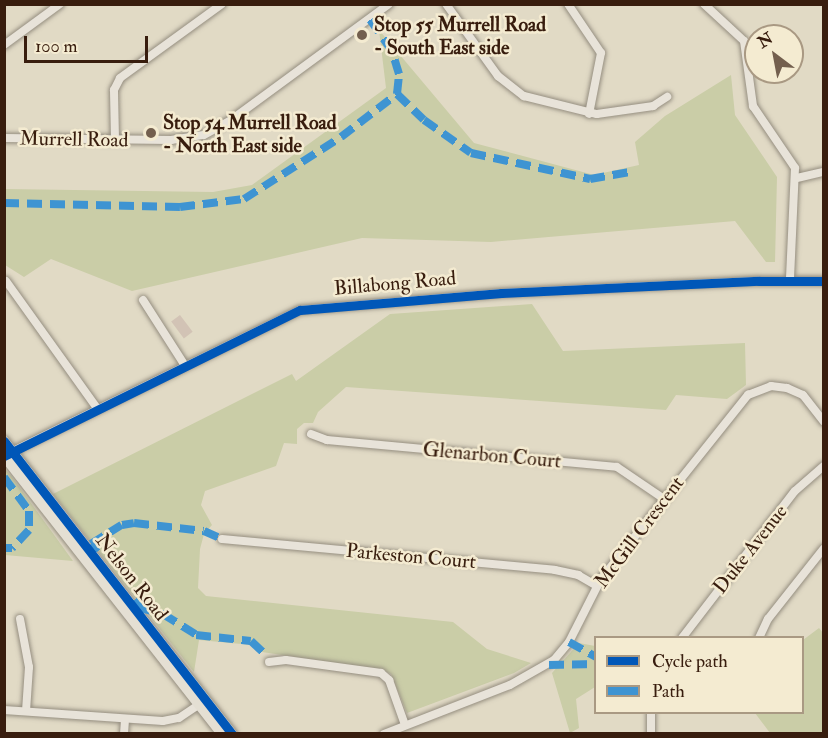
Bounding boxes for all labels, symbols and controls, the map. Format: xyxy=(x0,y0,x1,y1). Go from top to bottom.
place label: Stop 55 Murrell Road - South East side xyxy=(374,12,546,59)
scale bar xyxy=(27,24,152,62)
north arrow xyxy=(744,24,804,84)
marker: Stop 55 Murrell Road - South East side xyxy=(355,28,369,42)
text: N xyxy=(754,28,777,53)
text: 100 m xyxy=(35,35,78,58)
place label: Stop 54 Murrell Road - North East side xyxy=(163,110,337,157)
street label: Murrell Road xyxy=(19,126,129,152)
marker: Stop 54 Murrell Road - North East side xyxy=(144,126,158,140)
street label: Billabong Road xyxy=(333,266,457,300)
street label: Glenarbon Court xyxy=(422,437,562,473)
street label: McGill Crescent xyxy=(589,471,689,593)
street label: Duke Avenue xyxy=(708,500,792,598)
street label: Nelson Road xyxy=(91,529,173,625)
street label: Parkeston Court xyxy=(345,538,477,574)
legend xyxy=(594,636,804,714)
text: Cycle path xyxy=(652,650,728,673)
text: Path xyxy=(652,680,685,703)

